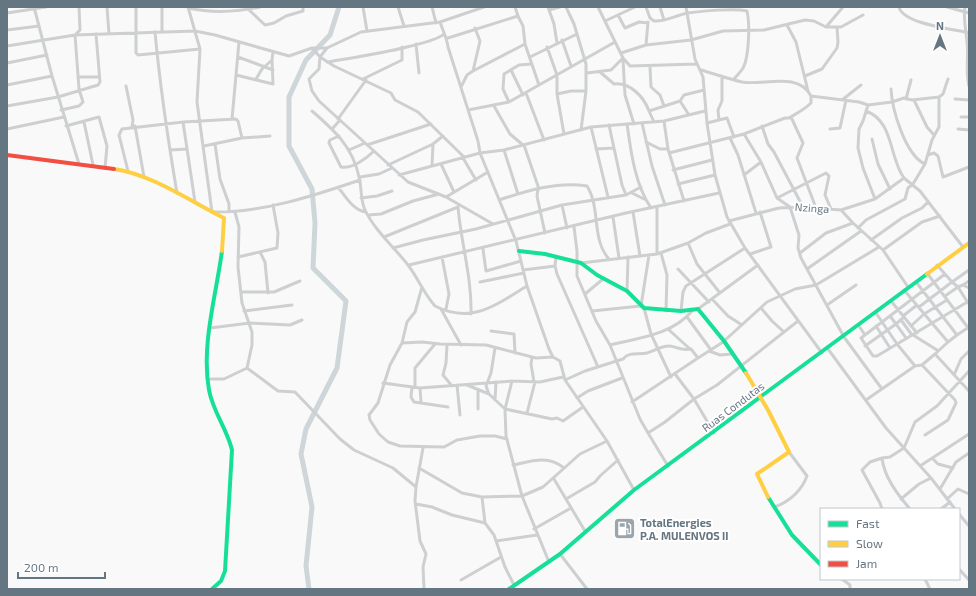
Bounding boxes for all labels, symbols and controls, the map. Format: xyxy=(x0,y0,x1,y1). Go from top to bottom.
north arrow xyxy=(920,16,960,56)
text: N xyxy=(936,19,944,32)
street label: Nzinga xyxy=(794,200,830,215)
street label: Ruas Condutas xyxy=(699,379,767,434)
legend xyxy=(820,508,960,580)
fuel station icon: TotalEnergies P.A. MULENVOS II xyxy=(612,516,638,542)
place label: TotalEnergies P.A. MULENVOS II xyxy=(640,516,729,542)
text: Fast xyxy=(856,516,880,530)
text: Slow xyxy=(856,536,883,550)
scale bar xyxy=(18,554,105,580)
text: Jam xyxy=(856,556,877,570)
text: 200 m xyxy=(24,560,58,574)

